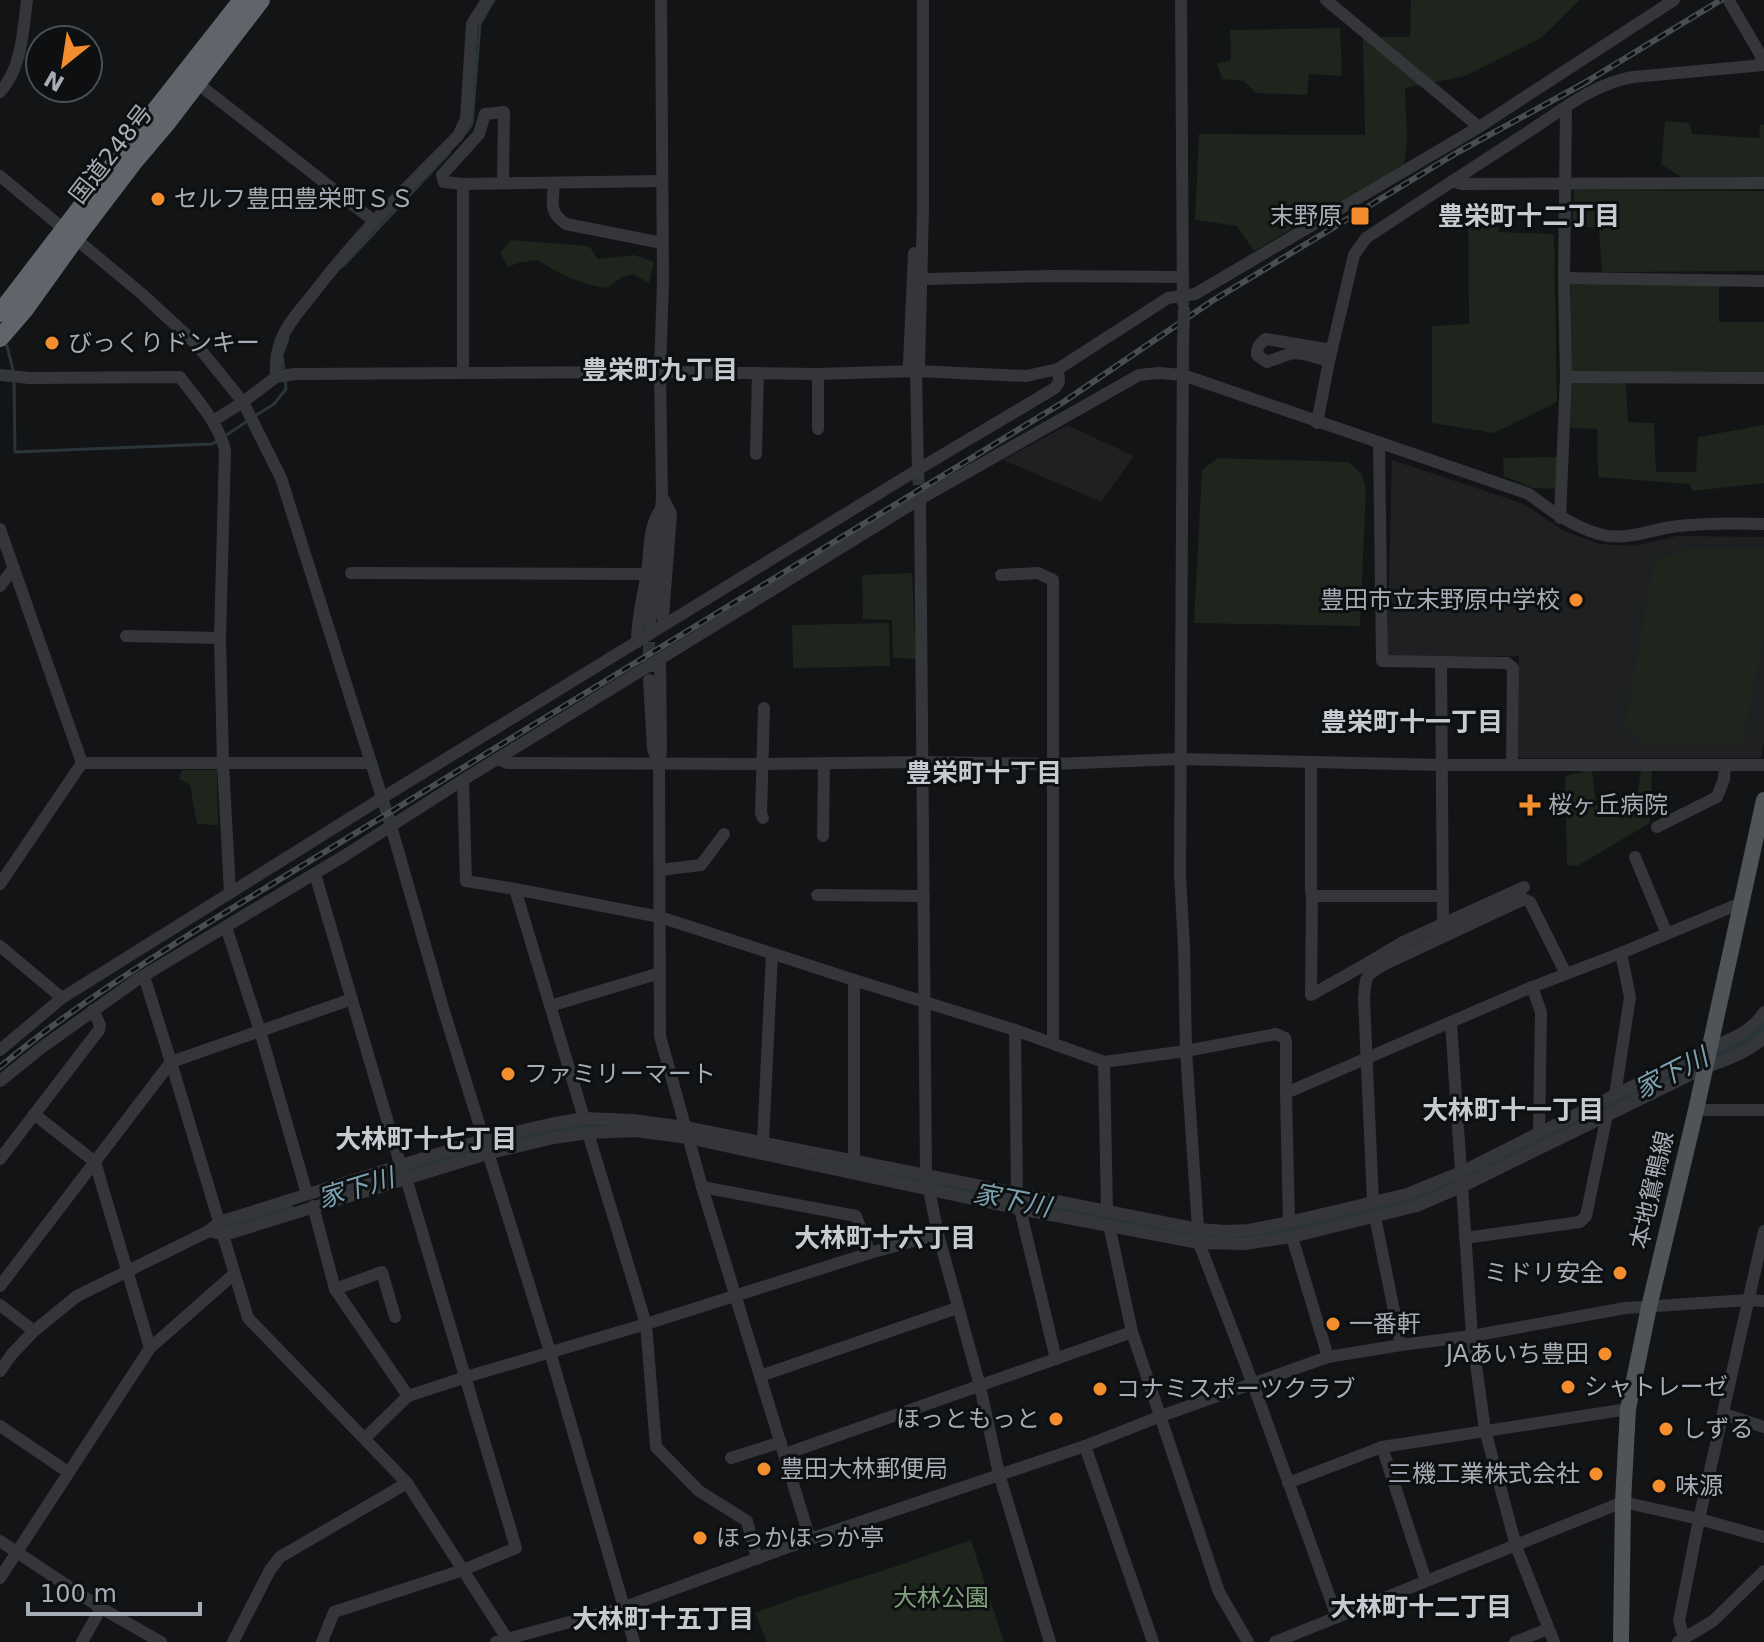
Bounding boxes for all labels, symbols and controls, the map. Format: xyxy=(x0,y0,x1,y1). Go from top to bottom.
north arrow xyxy=(24,24,104,104)
text: N xyxy=(40,65,68,96)
street label: 国道248号 xyxy=(64,99,158,209)
place label: セルフ豊田豊栄町ＳＳ xyxy=(174,185,414,213)
marker: セルフ豊田豊栄町ＳＳ xyxy=(149,190,167,208)
district label: 豊栄町十二丁目 xyxy=(1438,201,1620,231)
place label: 末野原 xyxy=(1270,202,1342,230)
marker: 末野原 xyxy=(1349,205,1371,227)
place label: びっくりドンキー xyxy=(68,329,260,357)
marker: びっくりドンキー xyxy=(43,334,61,352)
district label: 豊栄町九丁目 xyxy=(582,355,738,385)
place label: 豊田市立末野原中学校 xyxy=(1320,586,1560,614)
marker: 豊田市立末野原中学校 xyxy=(1567,591,1585,609)
district label: 豊栄町十一丁目 xyxy=(1321,707,1503,737)
district label: 豊栄町十丁目 xyxy=(906,758,1062,788)
place label: 桜ヶ丘病院 xyxy=(1548,791,1668,819)
marker: 桜ヶ丘病院 xyxy=(1519,794,1541,816)
water label: 家下川 xyxy=(1629,1041,1715,1104)
place label: ファミリーマート xyxy=(524,1060,716,1088)
marker: ファミリーマート xyxy=(499,1065,517,1083)
district label: 大林町十一丁目 xyxy=(1422,1095,1604,1125)
district label: 大林町十七丁目 xyxy=(335,1124,517,1154)
street label: 本地鴛鴨線 xyxy=(1625,1128,1679,1252)
water label: 家下川 xyxy=(314,1161,401,1214)
water label: 家下川 xyxy=(971,1178,1056,1223)
district label: 大林町十六丁目 xyxy=(794,1223,976,1253)
place label: ミドリ安全 xyxy=(1484,1259,1604,1287)
marker: ミドリ安全 xyxy=(1611,1264,1629,1282)
place label: 一番軒 xyxy=(1349,1310,1421,1338)
marker: 一番軒 xyxy=(1324,1315,1342,1333)
place label: JAあいち豊田 xyxy=(1444,1340,1589,1368)
marker: JAあいち豊田 xyxy=(1596,1345,1614,1363)
place label: シャトレーゼ xyxy=(1584,1373,1728,1401)
place label: コナミスポーツクラブ xyxy=(1116,1375,1356,1403)
marker: シャトレーゼ xyxy=(1559,1378,1577,1396)
marker: コナミスポーツクラブ xyxy=(1091,1380,1109,1398)
place label: ほっともっと xyxy=(896,1405,1040,1433)
marker: ほっともっと xyxy=(1047,1410,1065,1428)
place label: しずる xyxy=(1682,1415,1754,1443)
marker: しずる xyxy=(1657,1420,1675,1438)
place label: 豊田大林郵便局 xyxy=(780,1455,948,1483)
marker: 豊田大林郵便局 xyxy=(755,1460,773,1478)
place label: 三機工業株式会社 xyxy=(1388,1460,1580,1488)
marker: 三機工業株式会社 xyxy=(1587,1465,1605,1483)
place label: 味源 xyxy=(1675,1472,1723,1500)
marker: 味源 xyxy=(1650,1477,1668,1495)
place label: ほっかほっか亭 xyxy=(716,1524,884,1552)
marker: ほっかほっか亭 xyxy=(691,1529,709,1547)
scale bar xyxy=(28,1566,200,1616)
text: 100 m xyxy=(40,1580,117,1608)
park label: 大林公園 xyxy=(893,1584,989,1612)
district label: 大林町十二丁目 xyxy=(1330,1592,1512,1622)
district label: 大林町十五丁目 xyxy=(572,1604,754,1634)

